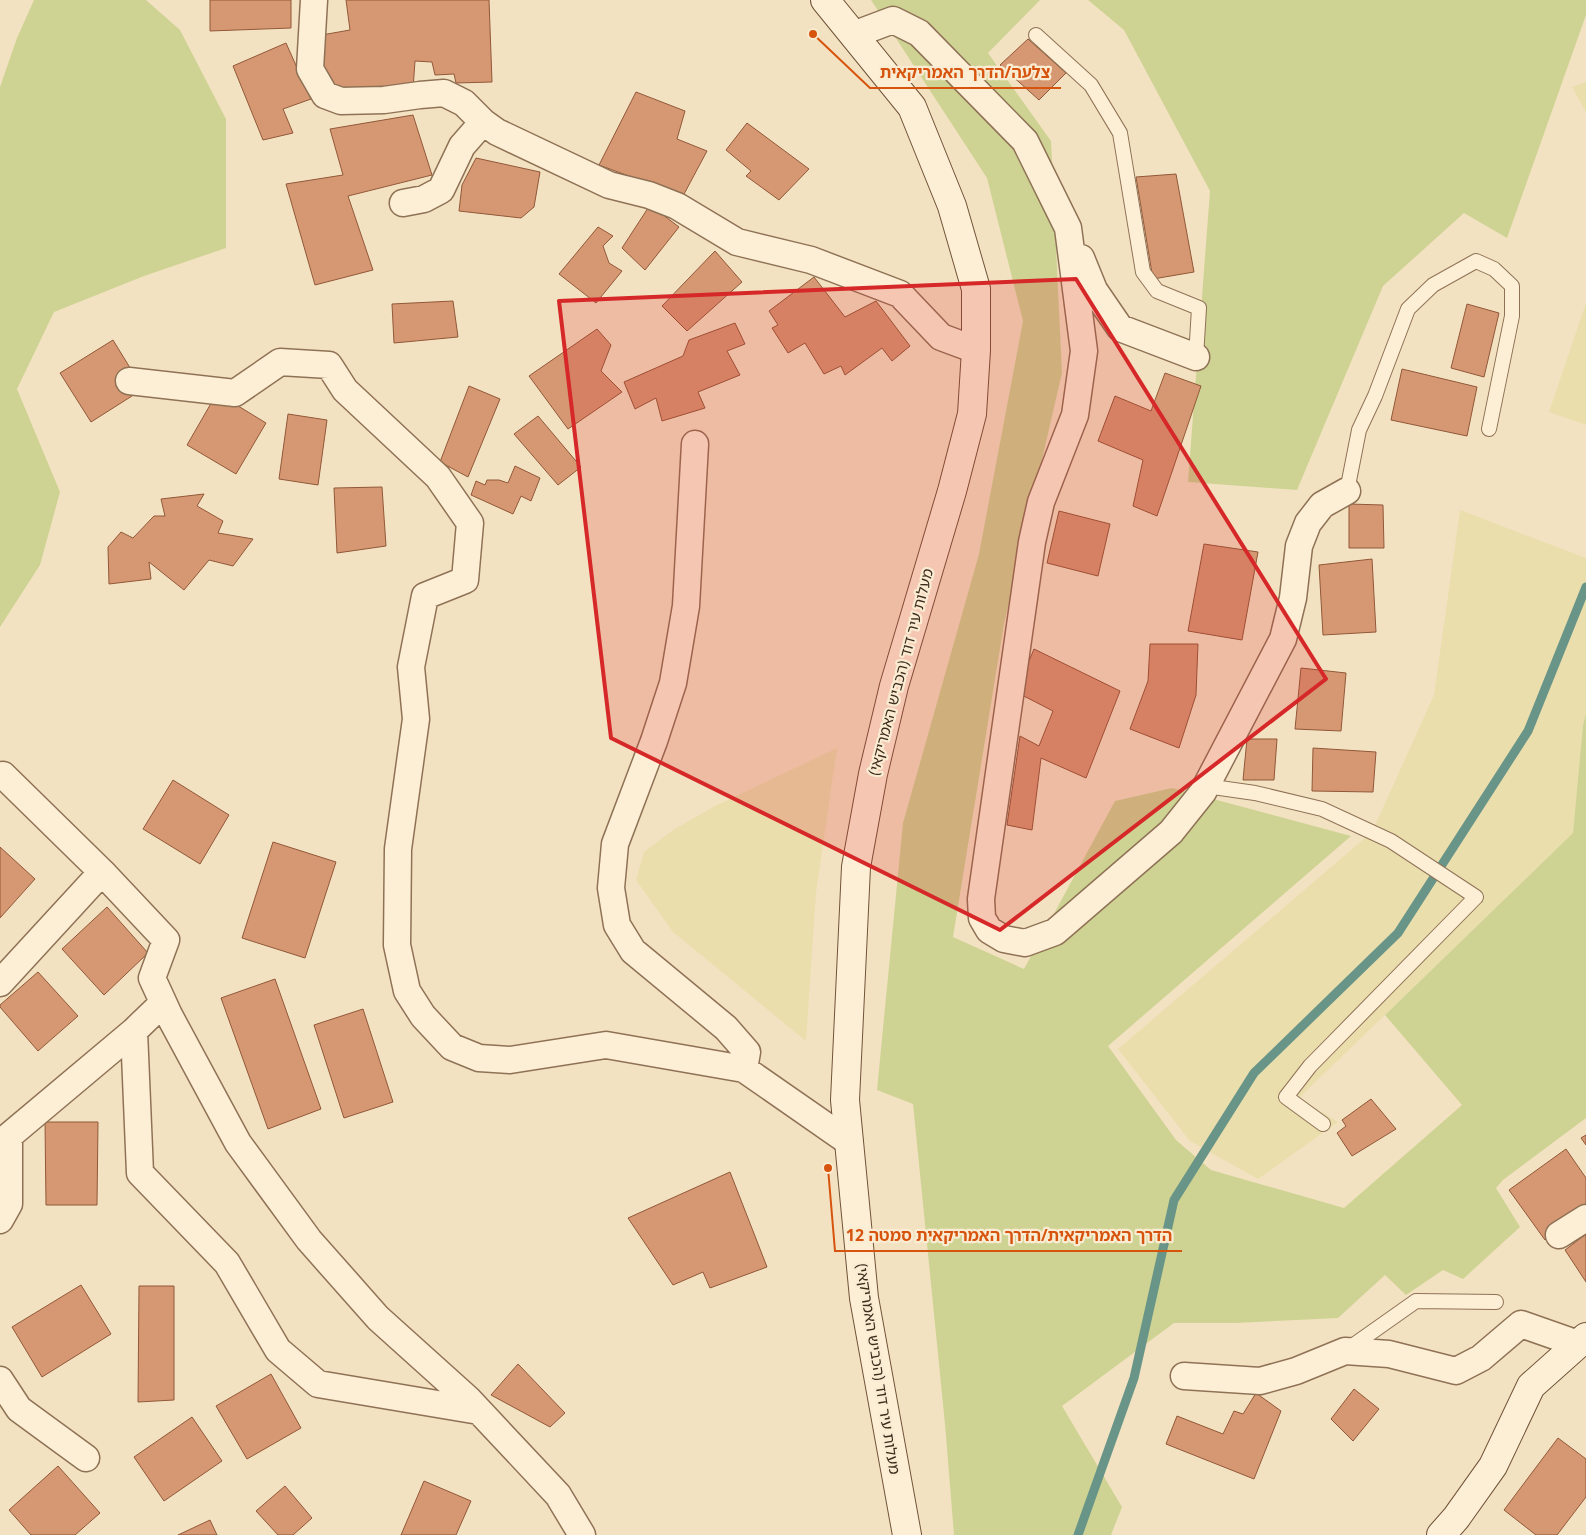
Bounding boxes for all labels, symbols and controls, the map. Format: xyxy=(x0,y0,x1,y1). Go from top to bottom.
callout: צלעה/הדרך האמריקאית xyxy=(870,57,1061,88)
text: צלעה/הדרך האמריקאית xyxy=(880,61,1050,83)
street label: מעלות עיר דוד (הכביש האמריקאי) xyxy=(863,566,937,777)
callout: הדרך האמריקאית/הדרך האמריקאית סמטה 12 xyxy=(835,1220,1182,1251)
text: הדרך האמריקאית/הדרך האמריקאית סמטה 12 xyxy=(846,1224,1172,1246)
street label: מעלות עיר דוד (הכביש האמריקאי) xyxy=(852,1262,906,1476)

